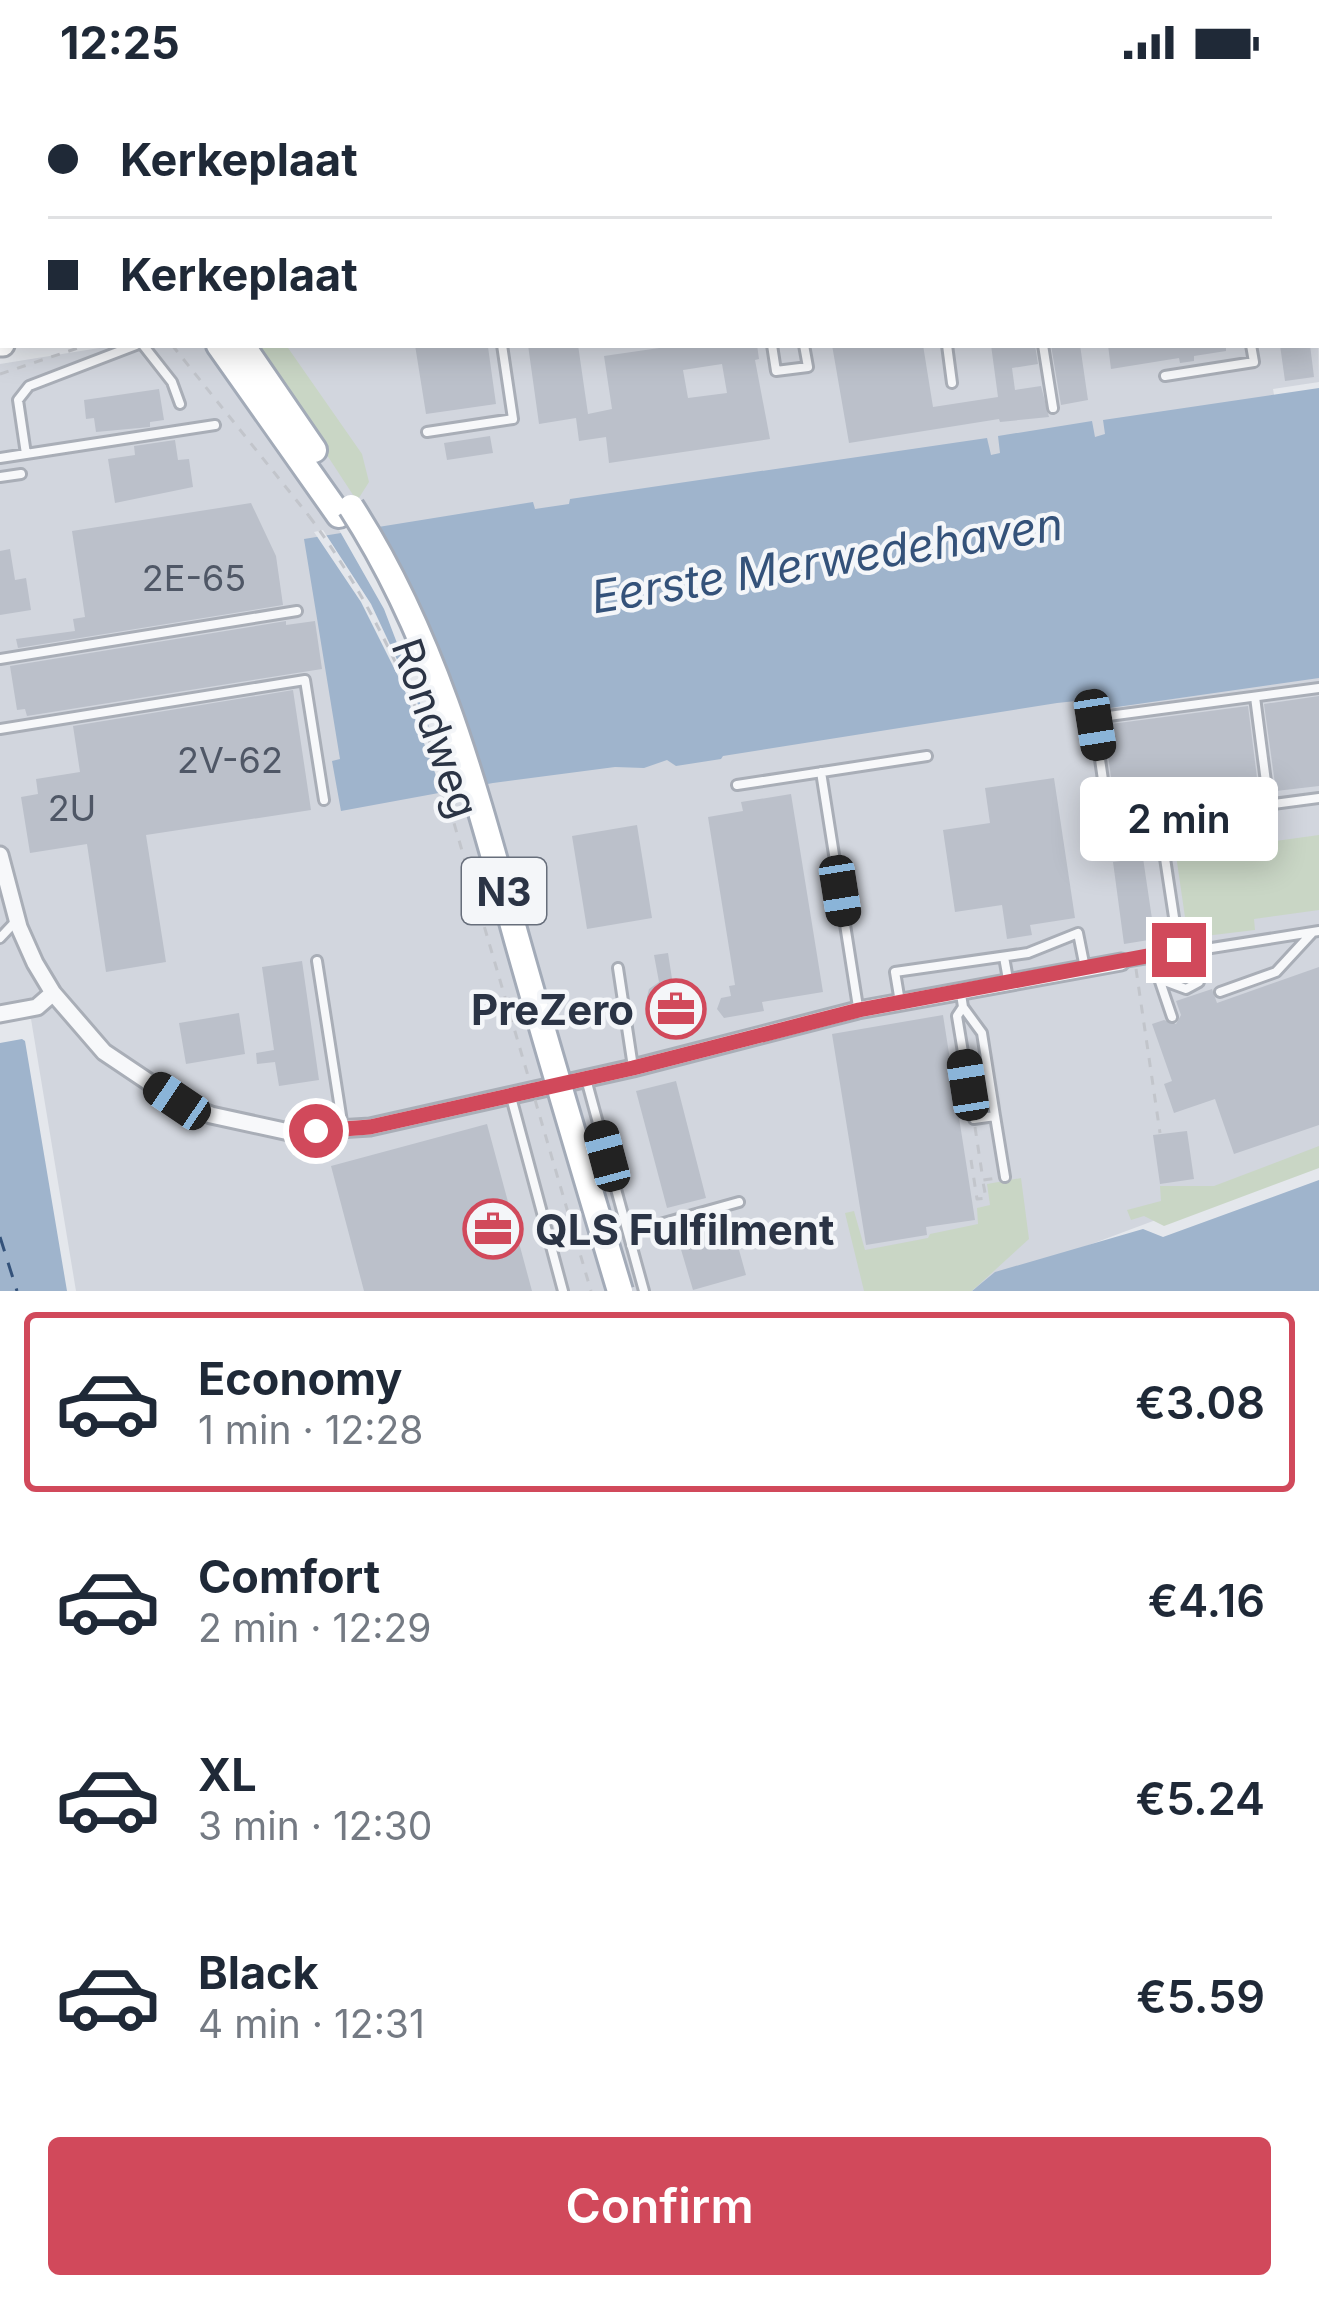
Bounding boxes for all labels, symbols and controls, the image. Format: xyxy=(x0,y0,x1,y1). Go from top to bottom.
text: 12:25 xyxy=(60,15,180,70)
text: Kerkeplaat xyxy=(120,132,358,187)
text: Kerkeplaat xyxy=(120,247,358,302)
water label: Eerste Merwedehaven xyxy=(587,496,1067,624)
house number: 2E-65 xyxy=(142,556,246,600)
street label: Rondweg xyxy=(382,632,490,824)
car xyxy=(1072,687,1118,763)
house number: 2V-62 xyxy=(177,738,283,782)
callout: 2 min xyxy=(1080,776,1278,860)
house number: 2U xyxy=(48,786,96,830)
text: 2 min xyxy=(1127,795,1231,842)
car xyxy=(817,853,863,929)
road number: N3 xyxy=(462,858,546,924)
route end xyxy=(1152,923,1206,977)
office icon: PreZero xyxy=(645,978,707,1040)
place label: PreZero xyxy=(471,984,634,1035)
car xyxy=(945,1047,991,1123)
car xyxy=(137,1066,217,1136)
route start xyxy=(289,1104,343,1158)
car xyxy=(580,1117,634,1195)
office icon: QLS Fulfilment xyxy=(462,1198,524,1260)
place label: QLS Fulfilment xyxy=(535,1204,834,1255)
icon: car xyxy=(54,1348,162,1456)
text: Economy xyxy=(198,1351,402,1406)
text: €3.08 xyxy=(1135,1375,1265,1430)
text: 1 min · 12:28 xyxy=(198,1406,423,1453)
icon: car xyxy=(54,1546,162,1654)
text: Comfort xyxy=(198,1549,380,1604)
text: €4.16 xyxy=(1148,1573,1265,1628)
text: 2 min · 12:29 xyxy=(198,1604,431,1651)
icon: car xyxy=(54,1744,162,1852)
text: XL xyxy=(198,1747,257,1802)
text: €5.24 xyxy=(1136,1771,1265,1826)
text: 3 min · 12:30 xyxy=(198,1802,432,1849)
icon: car xyxy=(54,1942,162,2050)
text: Black xyxy=(198,1945,319,2000)
text: €5.59 xyxy=(1136,1969,1265,2024)
text: 4 min · 12:31 xyxy=(198,2000,425,2047)
button: Confirm xyxy=(48,2137,1271,2275)

